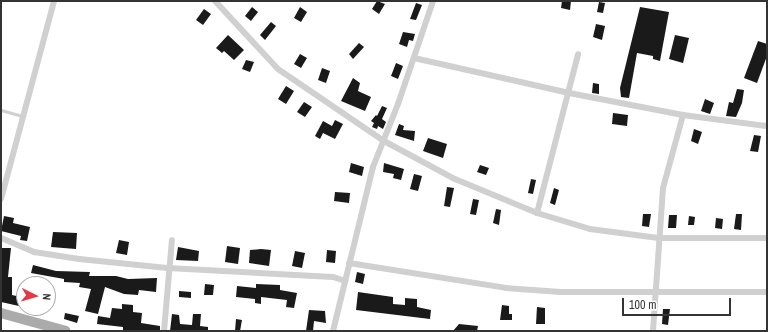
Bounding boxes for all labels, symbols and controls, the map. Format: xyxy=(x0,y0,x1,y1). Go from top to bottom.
north arrow xyxy=(16,276,56,316)
scale bar xyxy=(624,290,733,316)
text: N xyxy=(40,293,54,301)
text: 100 m xyxy=(629,297,656,313)

